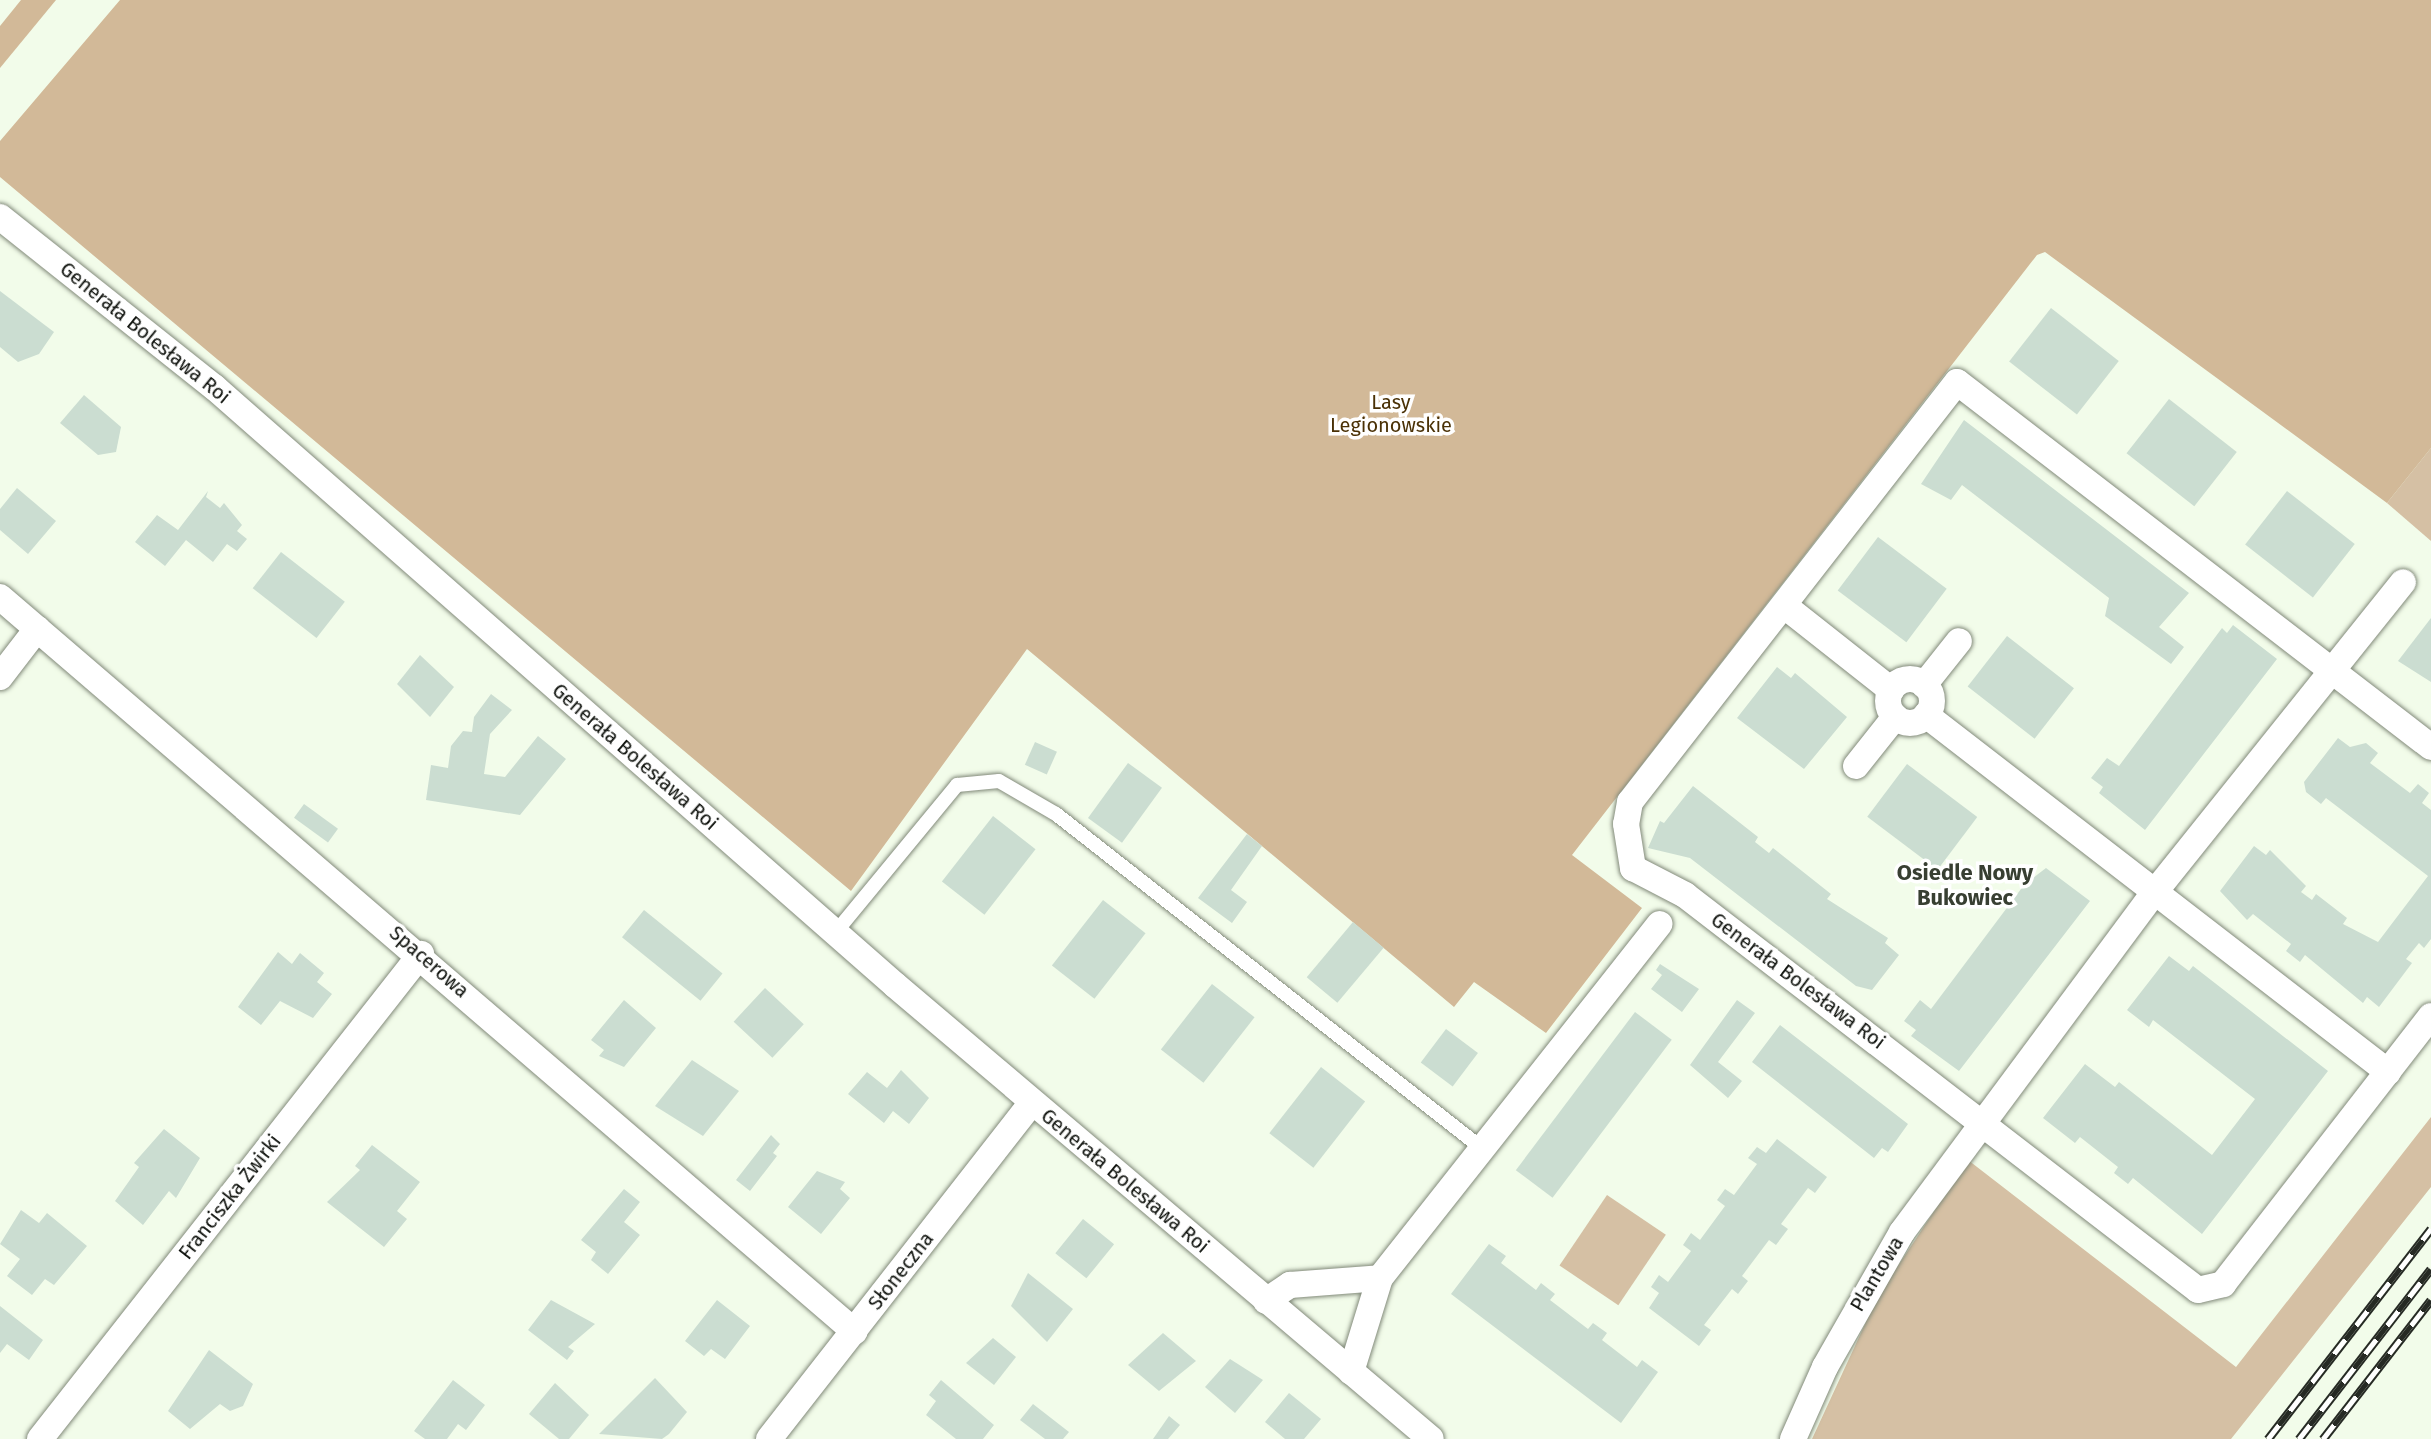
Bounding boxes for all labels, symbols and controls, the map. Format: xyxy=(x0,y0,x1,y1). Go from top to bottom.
street label: Generała Bolesława Roi xyxy=(55,257,235,409)
park label: Lasy Legionowskie xyxy=(1330,390,1452,437)
street label: Generała Bolesława Roi xyxy=(547,678,723,836)
district label: Osiedle Nowy Bukowiec xyxy=(1897,859,2033,910)
street label: Generała Bolesława Roi xyxy=(1706,908,1890,1054)
street label: Spacerowa xyxy=(384,921,474,1003)
street label: Generała Bolesława Roi xyxy=(1036,1104,1214,1258)
street label: Franciszka Żwirki xyxy=(174,1130,286,1264)
street label: Słoneczna xyxy=(863,1227,939,1315)
street label: Plantowa xyxy=(1845,1232,1909,1316)

